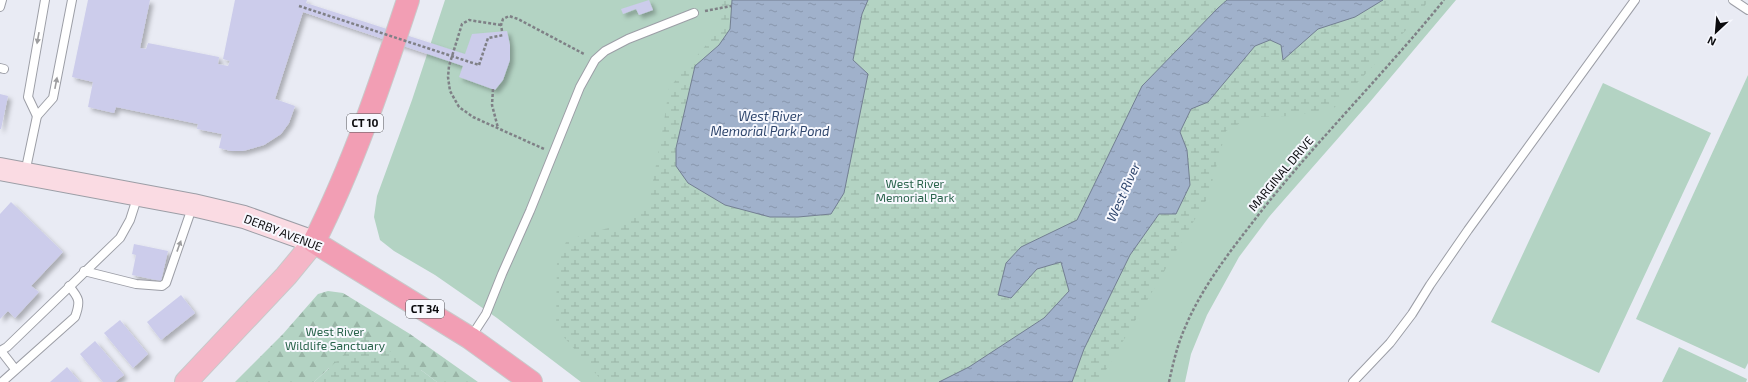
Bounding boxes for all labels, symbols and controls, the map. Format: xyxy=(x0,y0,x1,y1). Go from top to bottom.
north arrow xyxy=(1696,12,1736,52)
one-way arrow xyxy=(35,32,41,44)
text: N xyxy=(1705,34,1718,49)
one-way arrow xyxy=(53,77,59,89)
water label: West River Memorial Park Pond xyxy=(710,108,830,139)
road number: CT 10 xyxy=(347,114,383,132)
street label: MARGINAL DRIVE xyxy=(1245,133,1316,214)
water label: West River xyxy=(1103,159,1144,224)
park label: West River Memorial Park xyxy=(875,176,955,204)
street label: DERBY AVENUE xyxy=(242,211,325,253)
one-way arrow xyxy=(176,240,182,252)
road number: CT 34 xyxy=(406,300,444,318)
park label: West River Wildlife Sanctuary xyxy=(285,324,386,352)

